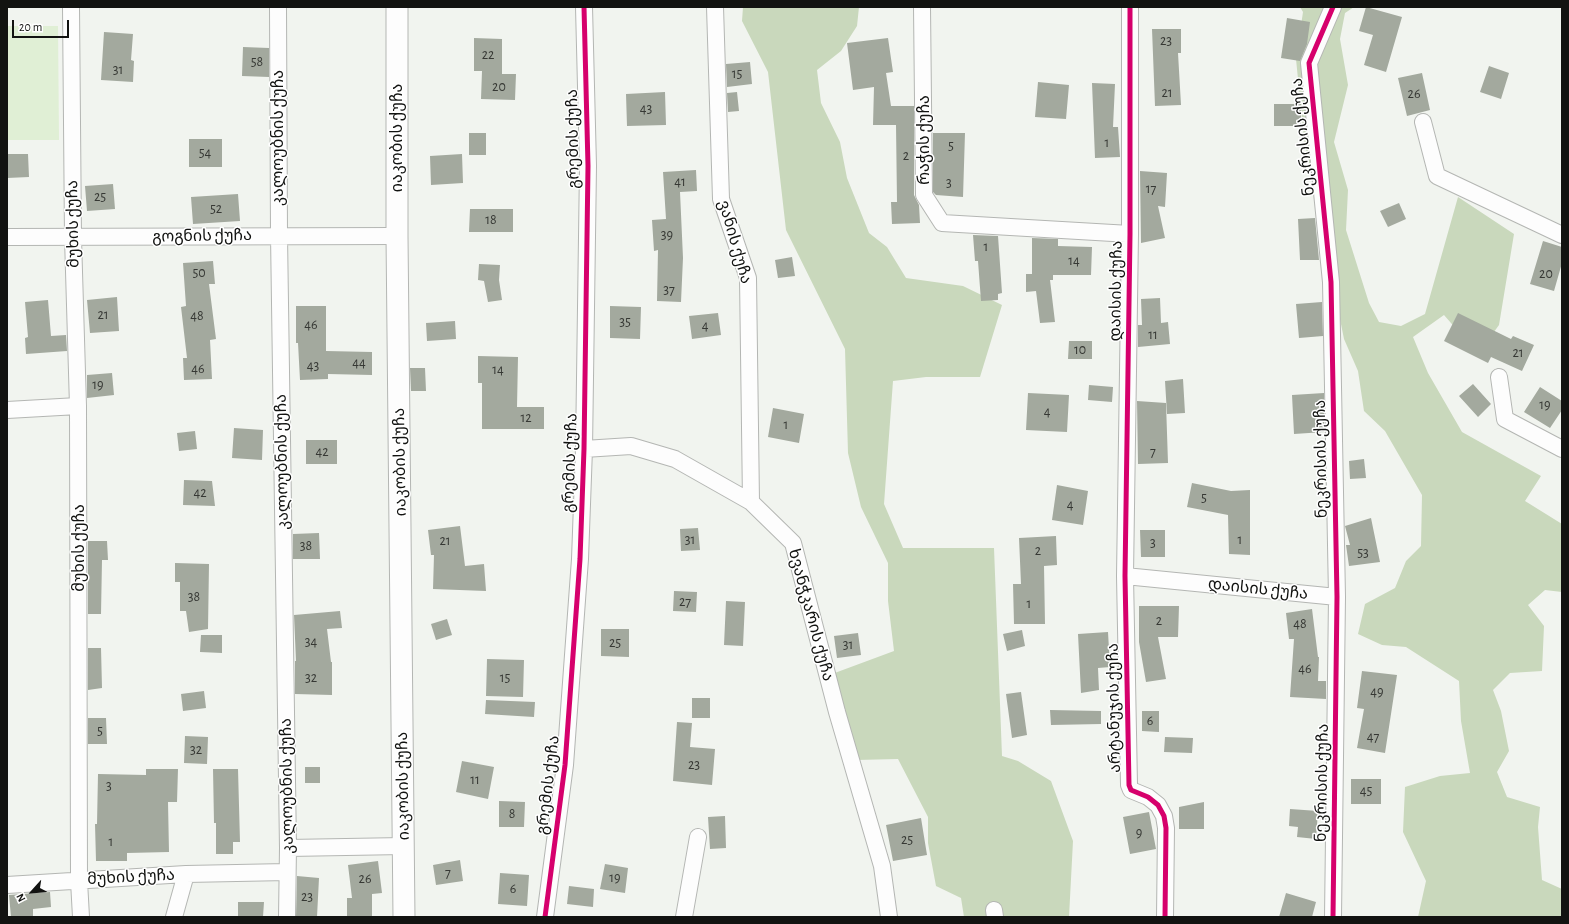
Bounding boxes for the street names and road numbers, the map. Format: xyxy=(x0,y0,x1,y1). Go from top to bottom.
street label: კალოუბნის ქუჩა xyxy=(268,70,288,206)
street label: ნეკრისის ქუჩა xyxy=(1287,77,1319,197)
street label: იაკობის ქუჩა xyxy=(387,84,407,192)
street label: გრემის ქუჩა xyxy=(563,89,583,189)
street label: რაჭის ქუჩა xyxy=(914,95,934,185)
street label: მუხის ქუჩა xyxy=(63,180,83,268)
street label: ვანის ქუჩა xyxy=(714,198,756,286)
street label: გოგნის ქუჩა xyxy=(152,226,252,246)
street label: დაისის ქუჩა xyxy=(1106,241,1126,341)
street label: კალოუბნის ქუჩა xyxy=(271,394,293,530)
street label: ნეკრისის ქუჩა xyxy=(1310,400,1332,518)
street label: იაკობის ქუჩა xyxy=(389,408,411,516)
street label: გრემის ქუჩა xyxy=(559,413,581,513)
street label: მუხის ქუჩა xyxy=(69,504,89,592)
street label: ხვანჭკარის ქუჩა xyxy=(784,547,838,683)
street label: დაისის ქუჩა xyxy=(1207,574,1309,604)
street label: არტანუჯის ქუჩა xyxy=(1103,643,1125,773)
street label: კალოუბნის ქუჩა xyxy=(276,718,298,854)
street label: ნეკრისის ქუჩა xyxy=(1311,724,1333,842)
street label: იაკობის ქუჩა xyxy=(392,732,414,840)
street label: გრემის ქუჩა xyxy=(532,734,564,836)
street label: მუხის ქუჩა xyxy=(87,865,175,889)

